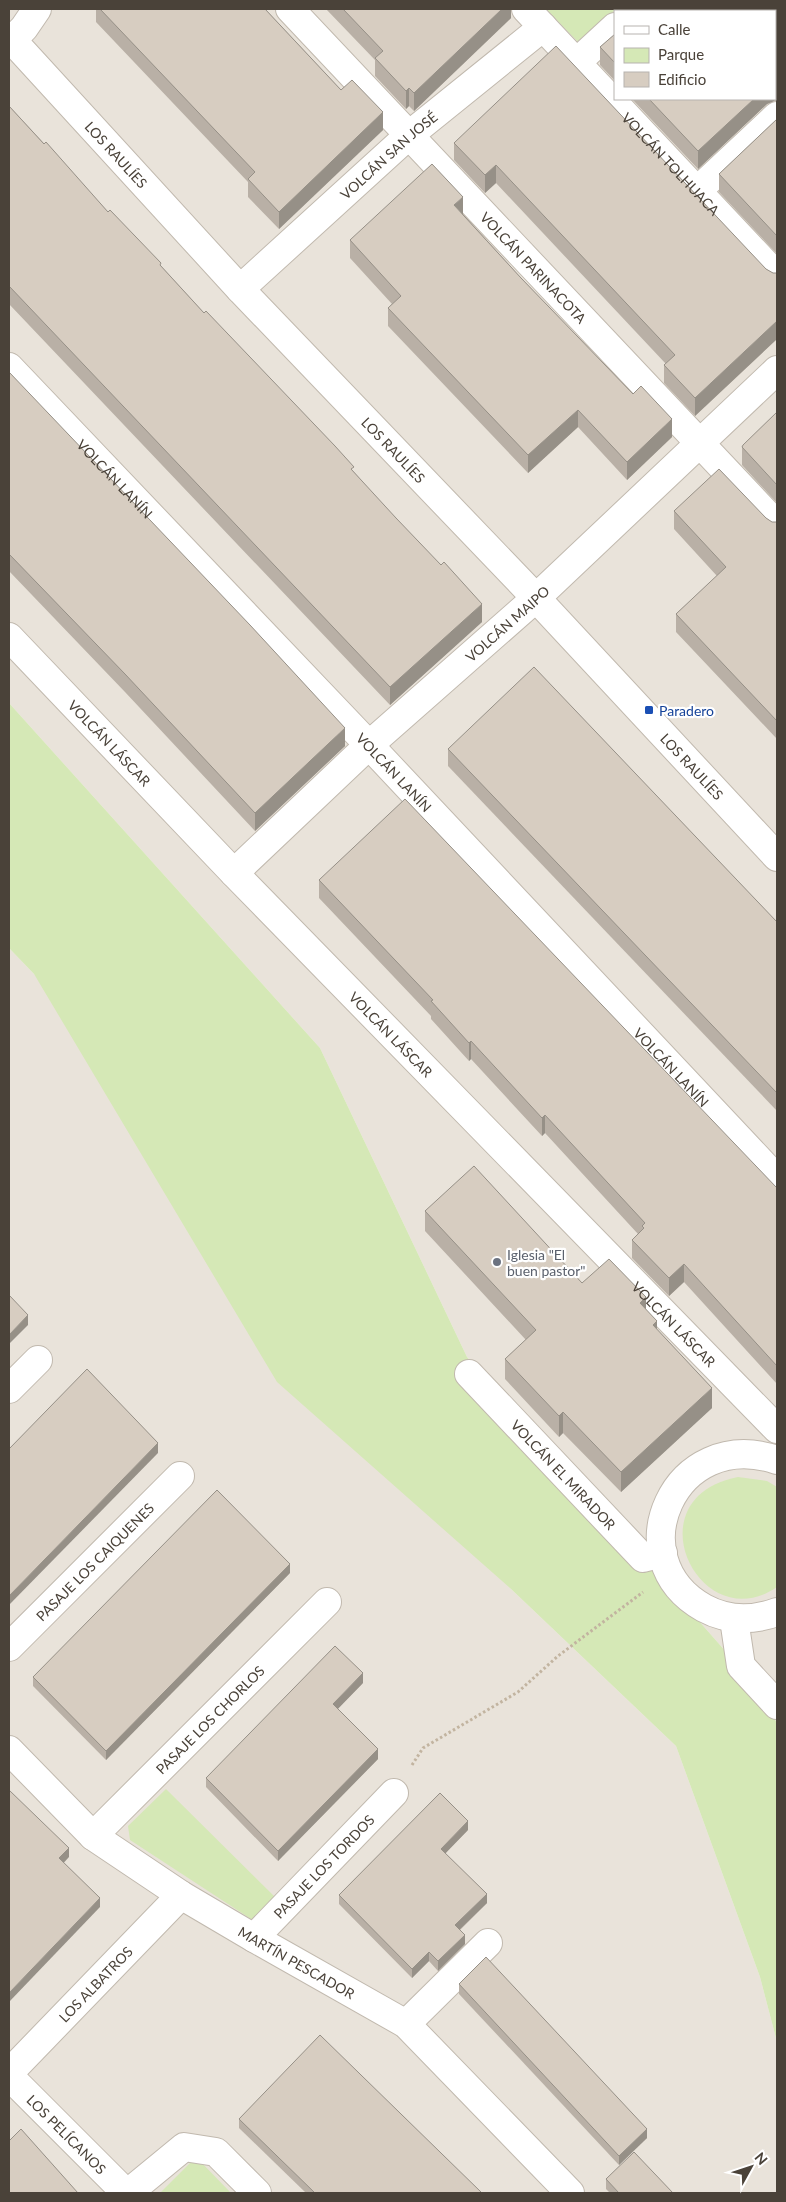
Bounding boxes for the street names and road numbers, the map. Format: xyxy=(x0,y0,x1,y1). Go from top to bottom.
street label: VOLCÁN SAN JOSÉ xyxy=(336,108,440,202)
street label: VOLCÁN TOLHUACA xyxy=(619,108,724,219)
street label: LOS RAULÍES xyxy=(82,117,151,191)
street label: VOLCÁN PARINACOTA xyxy=(477,208,591,327)
street label: LOS RAULÍES xyxy=(359,413,429,486)
street label: VOLCÁN LANÍN xyxy=(74,436,157,521)
street label: VOLCÁN MAIPO xyxy=(462,582,552,665)
street label: VOLCÁN LÁSCAR xyxy=(65,696,155,789)
street label: VOLCÁN LANÍN xyxy=(353,729,436,815)
street label: LOS RAULÍES xyxy=(657,729,727,803)
street label: VOLCÁN LÁSCAR xyxy=(346,988,437,1080)
street label: VOLCÁN LANÍN xyxy=(631,1024,713,1110)
street label: VOLCÁN LÁSCAR xyxy=(629,1278,720,1370)
street label: VOLCÁN EL MIRADOR xyxy=(508,1416,620,1533)
street label: PASAJE LOS CAIQUENES xyxy=(32,1499,157,1624)
street label: PASAJE LOS CHORLOS xyxy=(152,1662,267,1777)
street label: PASAJE LOS TORDOS xyxy=(269,1811,377,1922)
street label: MARTÍN PESCADOR xyxy=(236,1922,358,2002)
street label: LOS ALBATROS xyxy=(55,1942,136,2025)
street label: LOS PELÍCANOS xyxy=(24,2091,110,2177)

